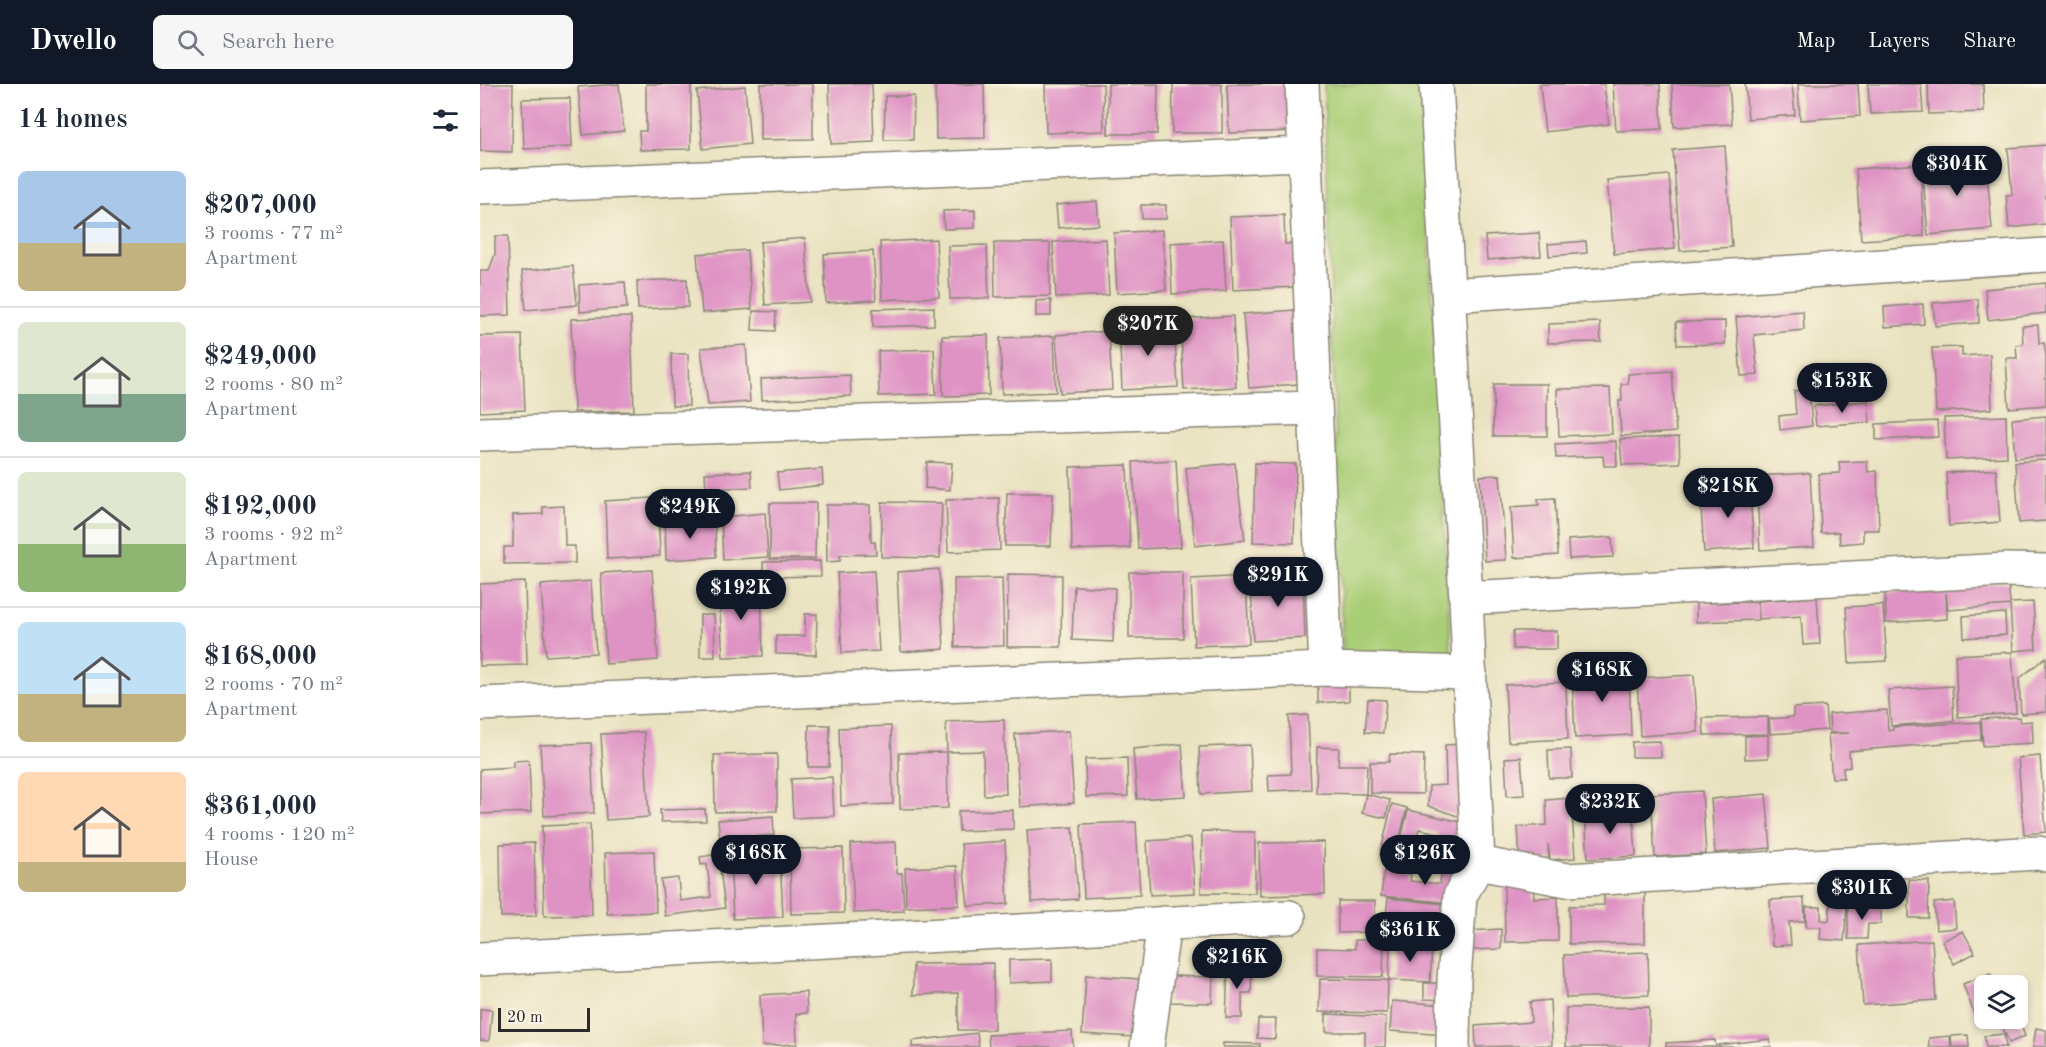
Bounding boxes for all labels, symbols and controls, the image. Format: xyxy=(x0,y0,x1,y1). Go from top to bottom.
search box xyxy=(153,15,573,69)
icon: search xyxy=(174,26,207,59)
text: Dwello xyxy=(30,28,117,56)
text: Search here xyxy=(222,31,334,53)
text: Map xyxy=(1796,31,1835,52)
text: Layers xyxy=(1868,31,1930,52)
text: Share xyxy=(1963,31,2016,52)
icon: filters xyxy=(429,104,462,137)
text: 14 homes xyxy=(18,107,127,133)
pin: $304K xyxy=(1915,146,1999,197)
text: $304K xyxy=(1926,155,1988,175)
text: $207,000 xyxy=(204,193,317,219)
icon: home xyxy=(66,195,138,267)
text: 3 rooms · 77 m² xyxy=(204,224,343,244)
text: Apartment xyxy=(204,249,298,269)
pin: $207K xyxy=(1106,306,1190,357)
text: $207K xyxy=(1117,315,1179,335)
text: $249,000 xyxy=(204,344,317,370)
icon: home xyxy=(66,346,138,418)
pin: $153K xyxy=(1800,363,1884,414)
text: $153K xyxy=(1811,372,1873,392)
text: 2 rooms · 80 m² xyxy=(204,375,343,395)
text: Apartment xyxy=(204,400,298,420)
pin: $218K xyxy=(1686,468,1770,519)
text: $218K xyxy=(1697,477,1759,497)
pin: $249K xyxy=(648,489,732,540)
text: $192,000 xyxy=(204,494,317,520)
icon: home xyxy=(66,496,138,568)
text: $249K xyxy=(659,498,721,518)
text: 3 rooms · 92 m² xyxy=(204,525,343,545)
text: Apartment xyxy=(204,550,298,570)
pin: $291K xyxy=(1236,557,1320,608)
text: $291K xyxy=(1247,566,1309,586)
pin: $192K xyxy=(699,570,783,621)
text: $192K xyxy=(710,579,772,599)
text: $168,000 xyxy=(204,644,317,670)
icon: home xyxy=(66,646,138,718)
pin: $168K xyxy=(1560,652,1644,703)
text: $168K xyxy=(1571,661,1633,681)
text: 2 rooms · 70 m² xyxy=(204,675,343,695)
text: Apartment xyxy=(204,700,298,720)
pin: $232K xyxy=(1568,784,1652,835)
text: $232K xyxy=(1579,793,1641,813)
text: $361,000 xyxy=(204,794,317,820)
icon: home xyxy=(66,796,138,868)
text: 4 rooms · 120 m² xyxy=(204,825,354,845)
pin: $168K xyxy=(714,835,798,886)
pin: $126K xyxy=(1383,835,1467,886)
text: $168K xyxy=(725,844,787,864)
text: $126K xyxy=(1394,844,1456,864)
text: House xyxy=(204,850,258,870)
pin: $301K xyxy=(1820,870,1904,921)
text: $301K xyxy=(1831,879,1893,899)
pin: $361K xyxy=(1368,912,1452,963)
text: $361K xyxy=(1379,921,1441,941)
pin: $216K xyxy=(1195,939,1279,990)
text: $216K xyxy=(1206,948,1268,968)
map controls xyxy=(1974,975,2028,1029)
button: layers xyxy=(1974,975,2028,1029)
scale bar xyxy=(498,1005,590,1032)
text: 20 m xyxy=(507,1010,543,1026)

